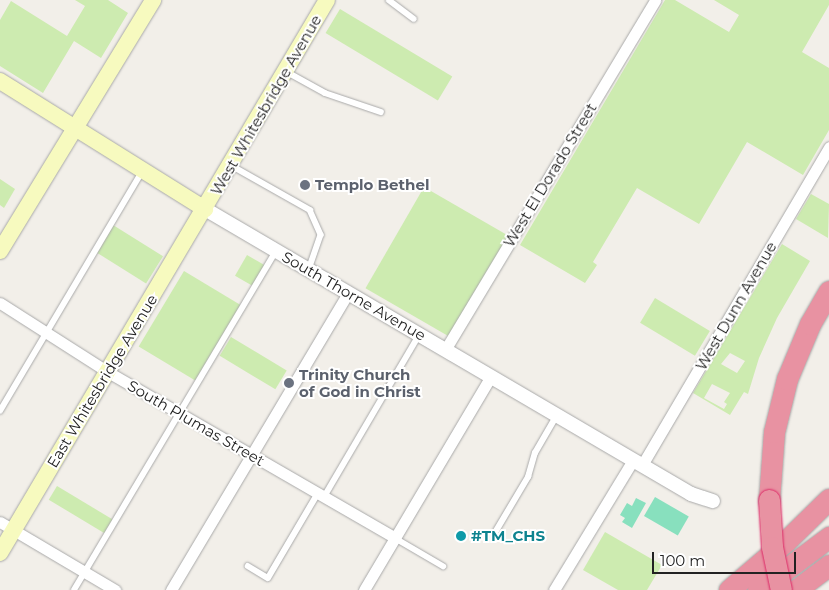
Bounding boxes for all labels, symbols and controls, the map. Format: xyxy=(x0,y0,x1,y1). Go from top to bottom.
street label: West Whitesbridge Avenue xyxy=(207,12,325,198)
street label: West El Dorado Street xyxy=(500,100,600,250)
place label: Templo Bethel xyxy=(315,176,429,194)
marker: Templo Bethel xyxy=(299,179,311,191)
street label: West Dunn Avenue xyxy=(692,238,780,374)
street label: South Thorne Avenue xyxy=(279,248,429,344)
street label: East Whitesbridge Avenue xyxy=(43,291,161,471)
place label: Trinity Church of God in Christ xyxy=(299,365,421,400)
street label: South Plumas Street xyxy=(124,376,268,470)
marker: Trinity Church of God in Christ xyxy=(283,377,295,389)
place label: #TM_CHS xyxy=(471,527,545,545)
marker: #TM_CHS xyxy=(455,530,467,542)
scale bar xyxy=(654,542,798,574)
text: 100 m xyxy=(660,551,705,570)

